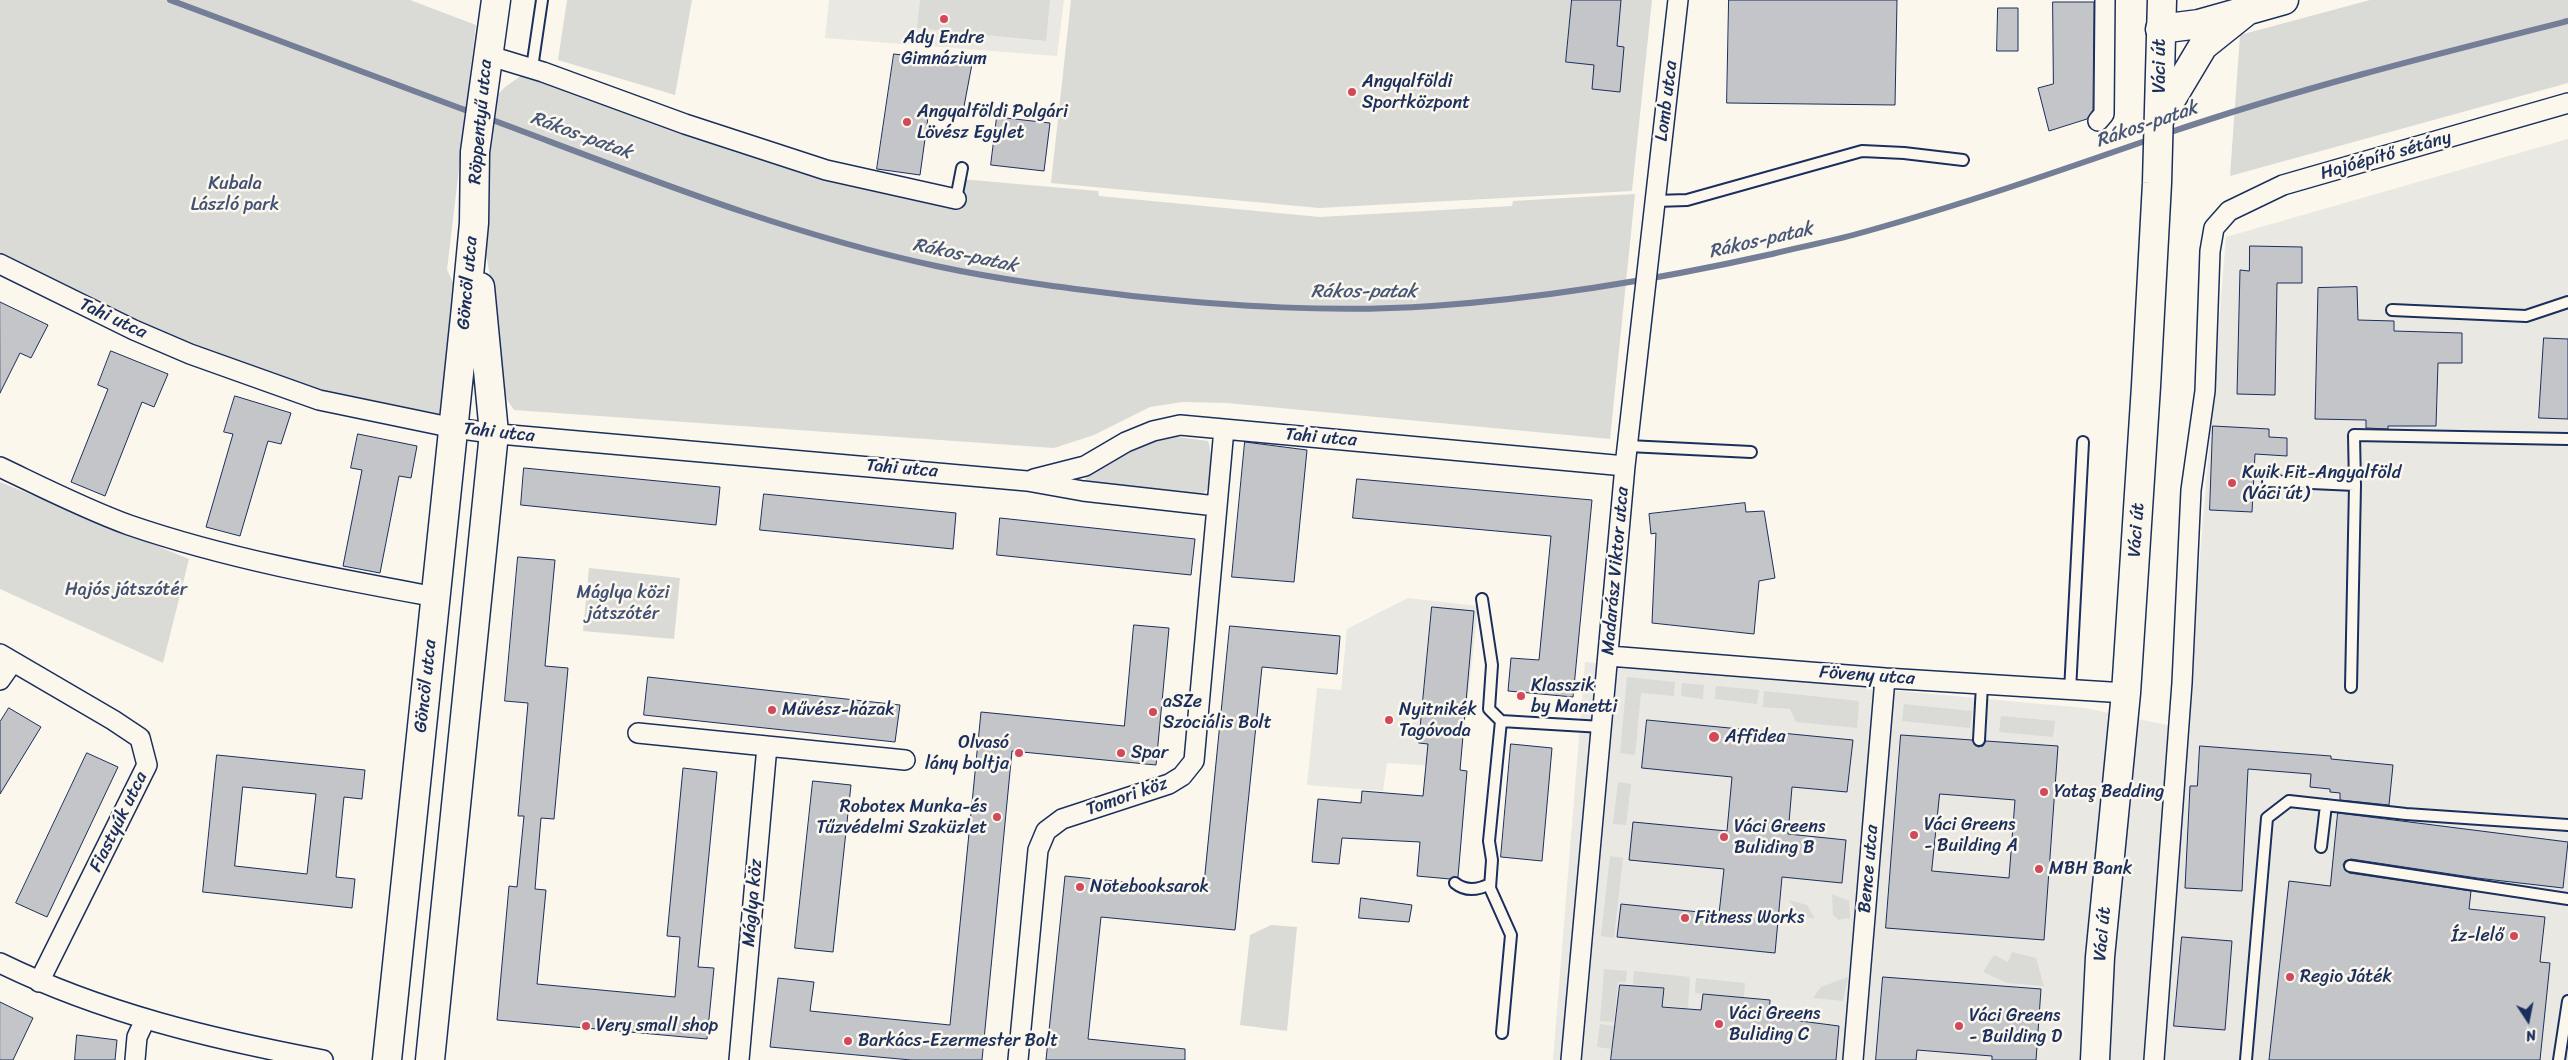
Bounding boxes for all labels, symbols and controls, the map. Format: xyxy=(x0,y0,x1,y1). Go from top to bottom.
marker: Ady Endre Gimnázium xyxy=(938,13,950,25)
place label: Ady Endre Gimnázium xyxy=(901,27,987,70)
street label: Váci út xyxy=(2149,39,2171,93)
street label: Röppentyű utca xyxy=(465,59,497,185)
street label: Lomb utca xyxy=(1651,59,1683,143)
place label: Angyalföldi Sportközpont xyxy=(1362,71,1470,114)
marker: Angyalföldi Sportközpont xyxy=(1346,86,1358,98)
water label: Rákos-patak xyxy=(2093,97,2201,153)
place label: Angyalföldi Polgári Lövész Egylet xyxy=(917,101,1068,144)
water label: Rákos-patak xyxy=(527,107,635,165)
marker: Angyalföldi Polgári Lövész Egylet xyxy=(901,116,913,128)
street label: Hajóépítő sétány xyxy=(2318,127,2454,185)
park label: Kubala László park xyxy=(191,173,279,215)
water label: Rákos-patak xyxy=(1707,218,1815,264)
water label: Rákos-patak xyxy=(911,234,1019,278)
street label: Göncöl utca xyxy=(453,235,483,331)
water label: Rákos-patak xyxy=(1311,281,1417,303)
street label: Tahi utca xyxy=(76,294,150,344)
street label: Tahi utca xyxy=(462,418,536,448)
street label: Tahi utca xyxy=(1284,424,1358,452)
street label: Tahi utca xyxy=(865,455,939,483)
place label: Kwik Fit-Angyalföld (Váci út) xyxy=(2242,462,2401,504)
marker: Kwik Fit-Angyalföld (Váci út) xyxy=(2226,477,2238,489)
street label: Madarász Viktor utca xyxy=(1598,486,1634,656)
street label: Váci út xyxy=(2124,502,2150,558)
park label: Hajós játszótér xyxy=(65,579,187,601)
park label: Máglya közi játszótér xyxy=(576,582,670,624)
street label: Göncöl utca xyxy=(410,638,442,734)
street label: Föveny utca xyxy=(1819,662,1915,690)
place label: Klasszik by Manetti xyxy=(1531,675,1617,718)
marker: Klasszik by Manetti xyxy=(1515,690,1527,702)
place label: aSZe Szociális Bolt xyxy=(1163,691,1272,734)
place label: Művész-házak xyxy=(782,699,895,721)
place label: Nyitnikék Tagóvoda xyxy=(1399,699,1477,742)
marker: Művész-házak xyxy=(766,704,778,716)
marker: aSZe Szociális Bolt xyxy=(1147,706,1159,718)
marker: Nyitnikék Tagóvoda xyxy=(1383,714,1395,726)
place label: Affidea xyxy=(1725,726,1785,748)
marker: Affidea xyxy=(1707,730,1721,744)
place label: Olvasó lány boltja xyxy=(925,732,1009,774)
place label: Spar xyxy=(1131,742,1168,764)
marker: Olvasó lány boltja xyxy=(1013,747,1025,759)
marker: Spar xyxy=(1115,747,1127,759)
street label: Fiastyúk utca xyxy=(85,768,153,876)
street label: Tomori köz xyxy=(1083,773,1171,821)
place label: Yataş Bedding xyxy=(2054,781,2164,803)
marker: Yataş Bedding xyxy=(2038,786,2050,798)
place label: Robotex Munka-és Tűzvédelmi Szaküzlet xyxy=(817,796,987,839)
marker: Robotex Munka-és Tűzvédelmi Szaküzlet xyxy=(991,811,1003,823)
place label: Váci Greens - Building A xyxy=(1924,814,2018,856)
place label: Váci Greens Buliding B xyxy=(1734,816,1825,859)
street label: Bence utca xyxy=(1854,824,1884,914)
marker: Váci Greens - Building A xyxy=(1908,829,1920,841)
marker: Váci Greens Buliding B xyxy=(1718,831,1730,843)
street label: Máglya köz xyxy=(738,858,768,948)
place label: MBH Bank xyxy=(2049,858,2132,880)
marker: MBH Bank xyxy=(2033,863,2045,875)
place label: Notebooksarok xyxy=(1090,876,1209,898)
marker: Notebooksarok xyxy=(1074,881,1086,893)
street label: Váci út xyxy=(2090,906,2116,962)
place label: Fitness Works xyxy=(1695,907,1804,929)
marker: Fitness Works xyxy=(1679,912,1691,924)
place label: Íz-lelő xyxy=(2451,925,2504,947)
marker: Íz-lelő xyxy=(2508,930,2520,942)
place label: Regio Játék xyxy=(2300,966,2392,988)
marker: Regio Játék xyxy=(2284,971,2296,983)
north arrow xyxy=(2503,995,2553,1045)
place label: Váci Greens Buliding C xyxy=(1729,1003,1820,1046)
place label: Váci Greens - Building D xyxy=(1969,1005,2062,1048)
place label: Very small shop xyxy=(596,1015,718,1037)
marker: Váci Greens Buliding C xyxy=(1713,1018,1725,1030)
marker: Very small shop xyxy=(580,1020,592,1032)
marker: Váci Greens - Building D xyxy=(1953,1020,1965,1032)
text: N xyxy=(2524,1022,2538,1048)
place label: Barkács-Ezermester Bolt xyxy=(858,1030,1058,1052)
marker: Barkács-Ezermester Bolt xyxy=(842,1035,854,1047)

